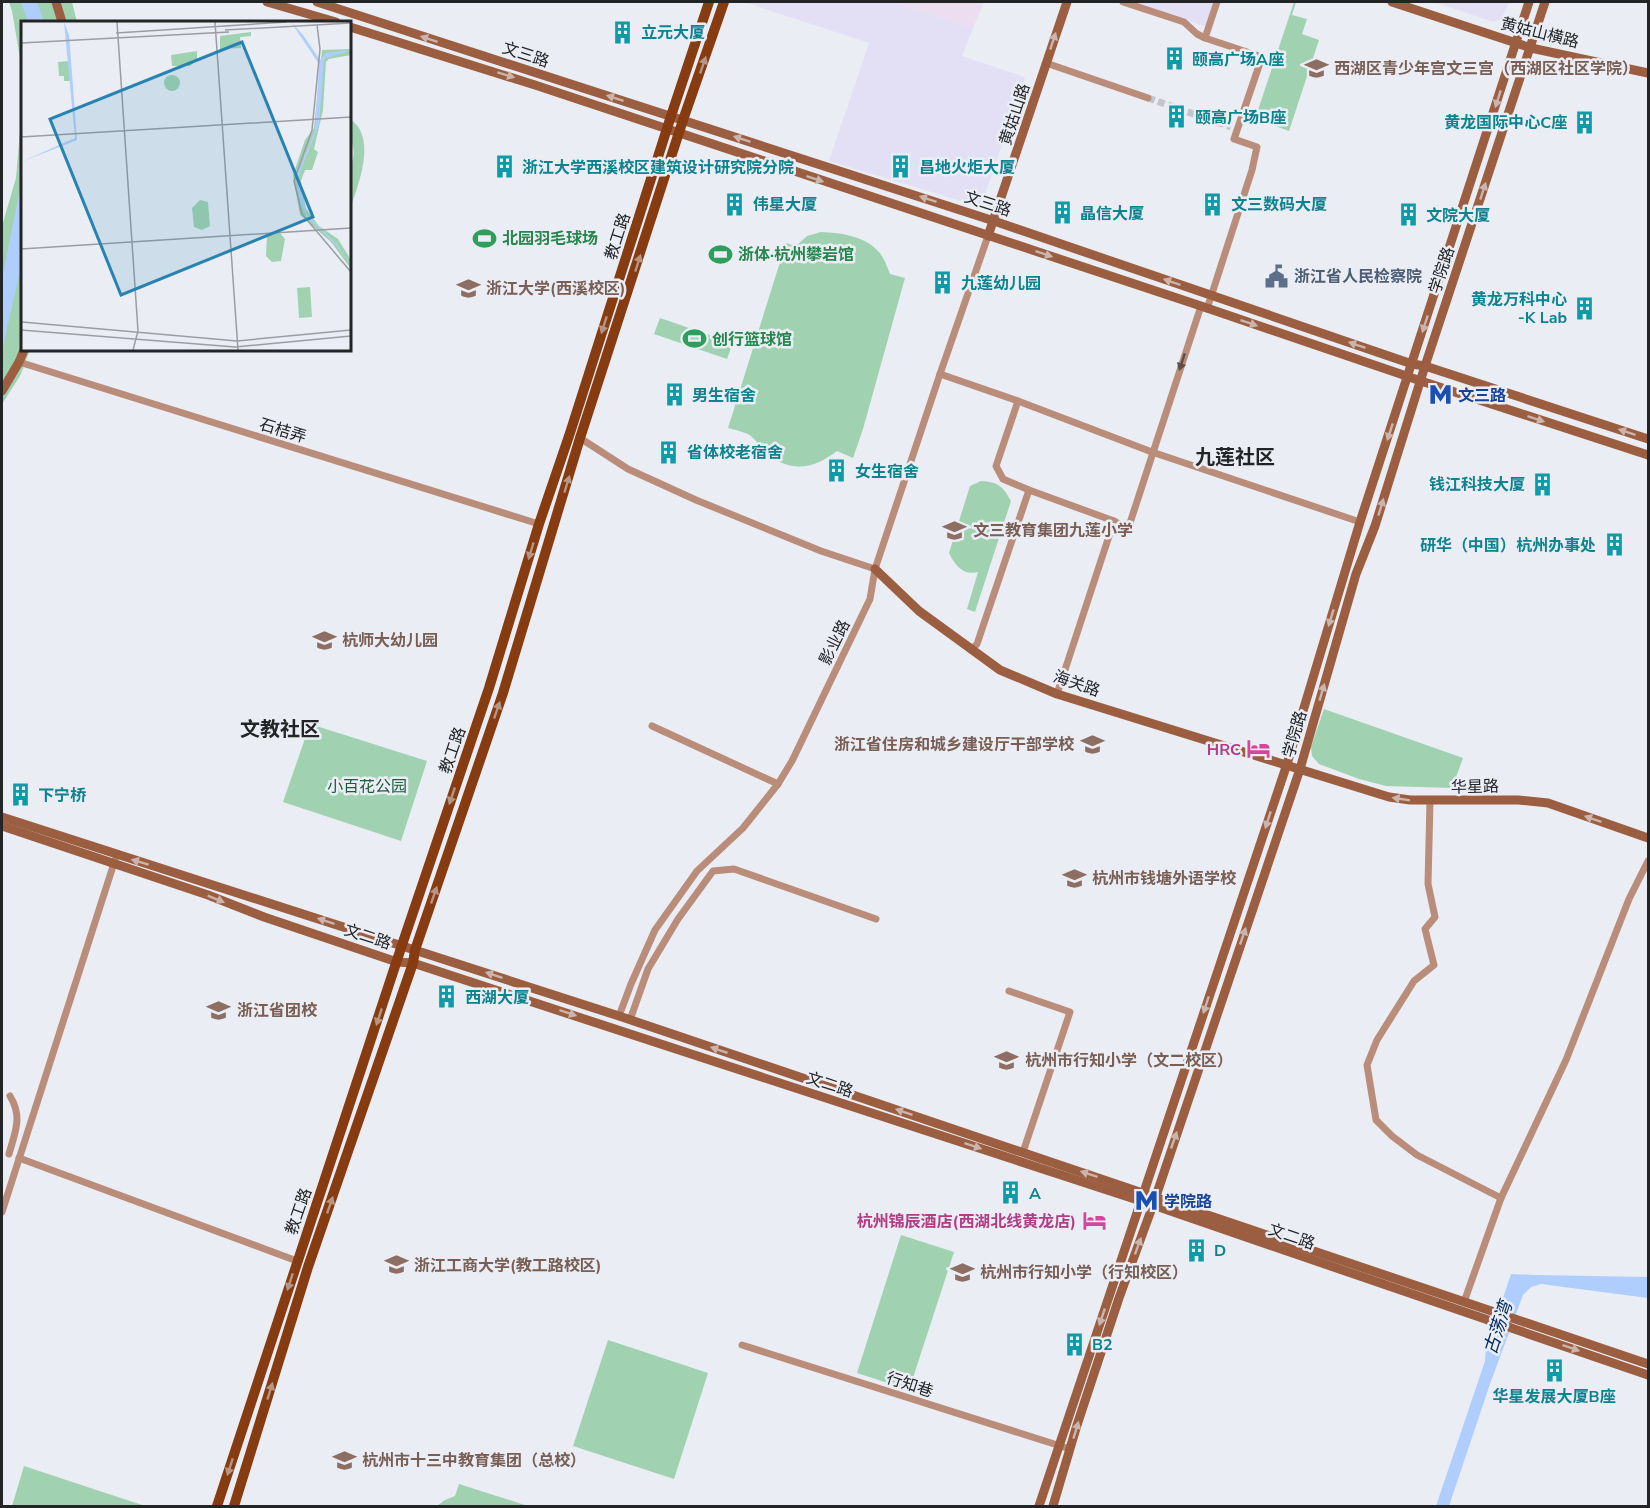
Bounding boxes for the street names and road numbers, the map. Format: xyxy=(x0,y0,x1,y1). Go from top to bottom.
street label: 黄姑山横路 xyxy=(1498,13,1581,53)
street label: 文三路 xyxy=(499,37,552,73)
street label: 黄姑山路 xyxy=(995,80,1035,148)
street label: 文三路 xyxy=(961,186,1014,222)
street label: 教工路 xyxy=(600,210,636,263)
street label: 学院路 xyxy=(1424,244,1460,297)
street label: 石桔弄 xyxy=(257,413,309,448)
street label: 影业路 xyxy=(814,616,855,669)
street label: 海关路 xyxy=(1050,666,1103,702)
street label: 学院路 xyxy=(1278,708,1312,760)
street label: 教工路 xyxy=(435,724,471,777)
street label: 华星路 xyxy=(1451,776,1499,798)
street label: 文二路 xyxy=(341,919,394,955)
street label: 文二路 xyxy=(803,1067,856,1103)
street label: 教工路 xyxy=(281,1185,317,1238)
street label: 文二路 xyxy=(1265,1219,1318,1255)
street label: 行知巷 xyxy=(883,1367,936,1403)

